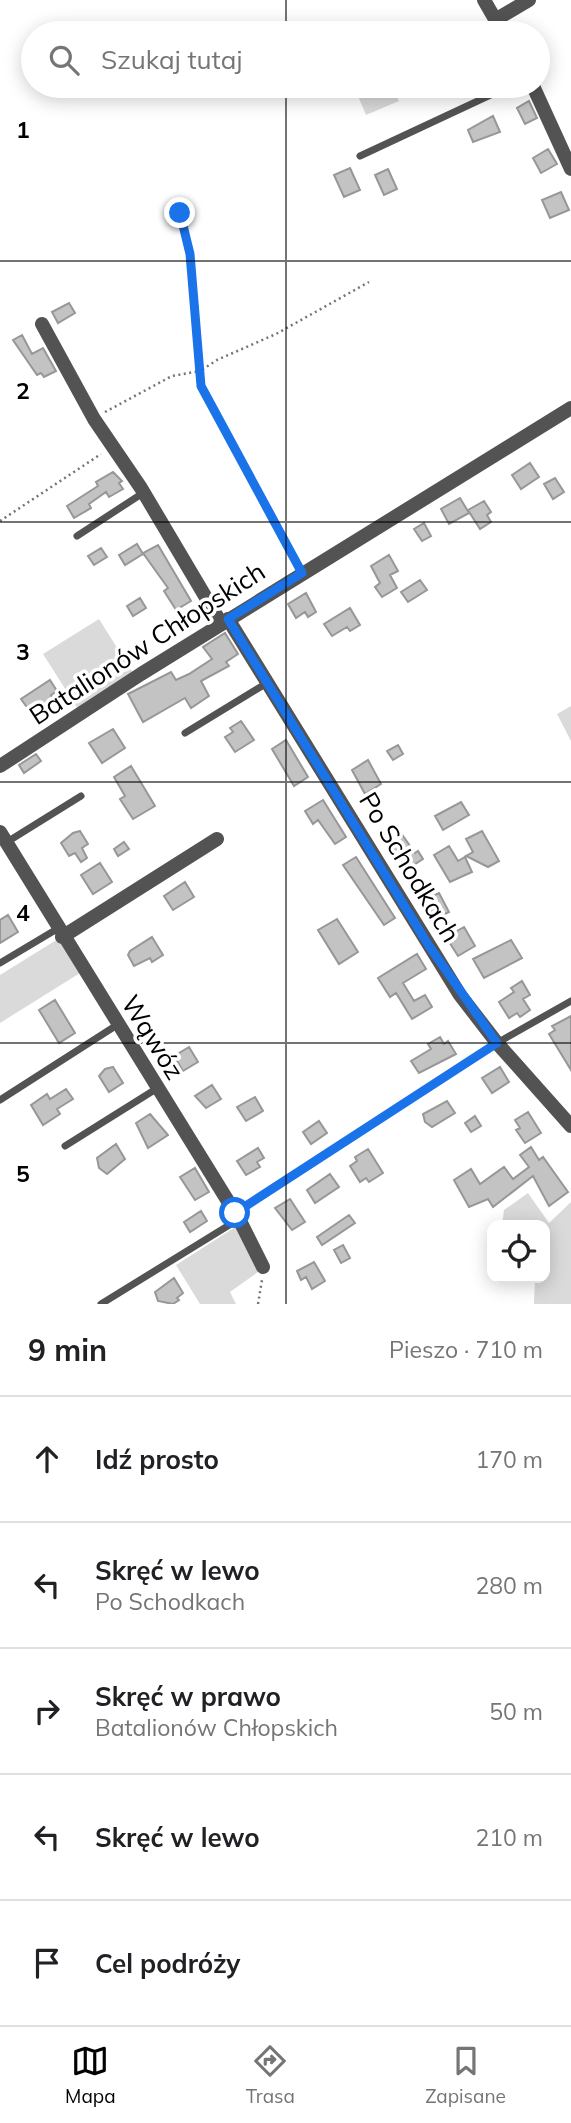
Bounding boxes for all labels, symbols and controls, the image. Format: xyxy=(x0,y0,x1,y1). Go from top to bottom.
search box xyxy=(21,21,550,98)
icon: search xyxy=(45,41,83,79)
text: Szukaj tutaj xyxy=(101,43,243,76)
text: 1 xyxy=(16,115,30,144)
route end xyxy=(164,197,195,228)
text: 2 xyxy=(16,376,30,405)
street label: Batalionów Chłopskich xyxy=(23,554,271,732)
text: 3 xyxy=(16,637,30,666)
street label: Po Schodkach xyxy=(352,786,468,948)
text: 4 xyxy=(16,898,30,927)
street label: Wąwóz xyxy=(114,989,192,1085)
text: 5 xyxy=(16,1159,30,1188)
route start xyxy=(219,1197,250,1228)
map controls xyxy=(487,1220,550,1283)
button: locate xyxy=(487,1220,550,1283)
text: 9 min xyxy=(28,1331,107,1369)
text: Pieszo · 710 m xyxy=(389,1335,543,1364)
icon: ahead xyxy=(28,1440,66,1478)
text: Idź prosto xyxy=(95,1443,219,1476)
text: 170 m xyxy=(475,1445,543,1474)
text: Skręć w lewo xyxy=(95,1554,260,1587)
icon: left xyxy=(28,1566,66,1604)
text: 280 m xyxy=(475,1571,543,1600)
text: Po Schodkach xyxy=(95,1587,245,1616)
text: Skręć w prawo xyxy=(95,1680,281,1713)
icon: right xyxy=(28,1692,66,1730)
text: 50 m xyxy=(489,1697,543,1726)
text: Batalionów Chłopskich xyxy=(95,1713,338,1742)
icon: left xyxy=(28,1818,66,1856)
text: Skręć w lewo xyxy=(95,1821,260,1854)
text: 210 m xyxy=(475,1823,543,1852)
icon: arrive xyxy=(28,1944,66,1982)
text: Cel podróży xyxy=(95,1947,240,1980)
tab: Mapa xyxy=(65,2042,116,2108)
tab: Trasa xyxy=(246,2042,295,2108)
tab: Zapisane xyxy=(425,2042,506,2108)

